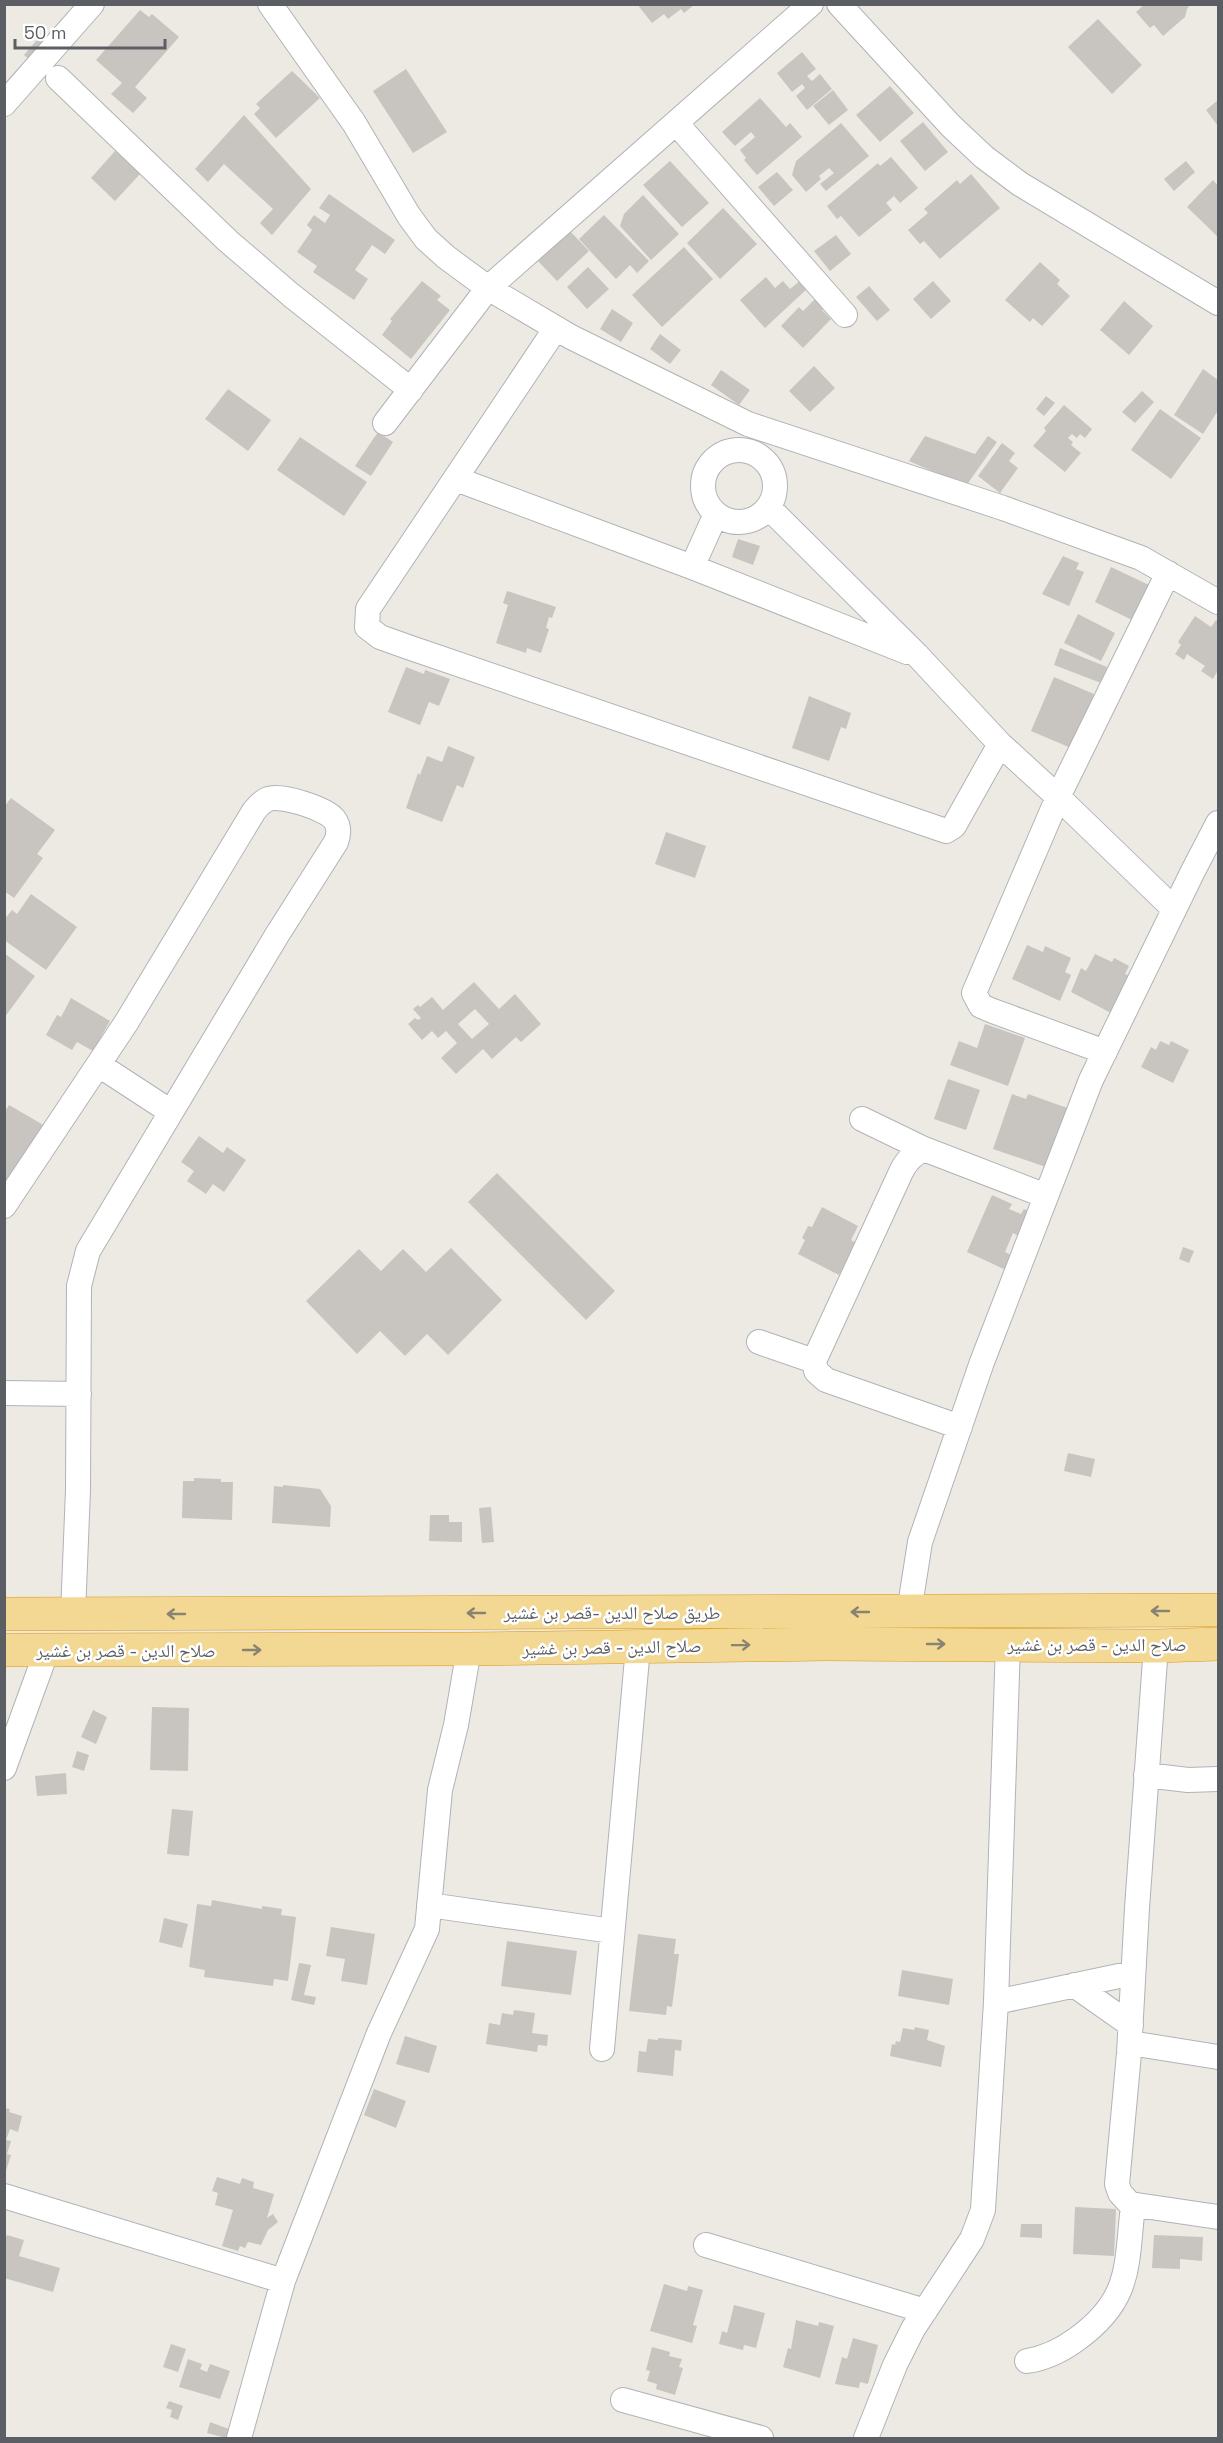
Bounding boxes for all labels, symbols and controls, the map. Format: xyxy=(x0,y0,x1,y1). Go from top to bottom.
scale bar xyxy=(15,12,165,50)
text: 50 m xyxy=(24,21,66,44)
street label: طريق صلاح الدين -قصر بن غشير xyxy=(503,1601,720,1625)
one-way arrow xyxy=(1151,1605,1171,1617)
one-way arrow xyxy=(851,1606,871,1618)
one-way arrow xyxy=(467,1607,487,1619)
one-way arrow xyxy=(167,1608,187,1620)
street label: صلاح الدين - قصر بن غشير xyxy=(1006,1633,1187,1657)
street label: صلاح الدين - قصر بن غشير xyxy=(521,1634,702,1661)
one-way arrow xyxy=(925,1638,945,1650)
street label: صلاح الدين - قصر بن غشير xyxy=(35,1639,216,1663)
one-way arrow xyxy=(730,1639,750,1651)
one-way arrow xyxy=(241,1644,261,1655)

